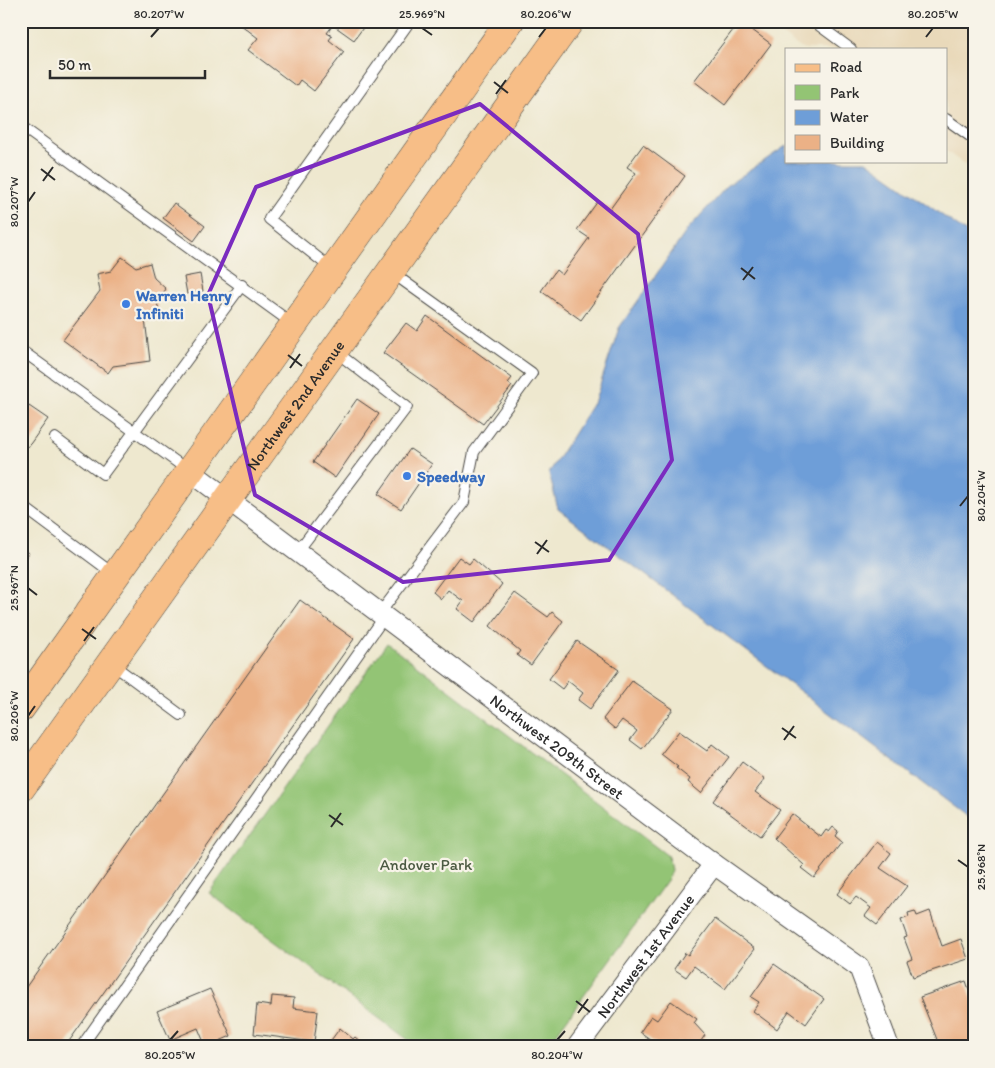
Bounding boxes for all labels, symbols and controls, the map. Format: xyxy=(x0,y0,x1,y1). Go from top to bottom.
text: 80.207°W xyxy=(134,7,184,21)
text: 25.969°N xyxy=(399,7,445,21)
text: 80.206°W xyxy=(521,7,571,21)
text: 80.205°W xyxy=(908,7,958,21)
scale bar xyxy=(50,48,205,80)
legend xyxy=(785,48,948,162)
text: 50 m xyxy=(58,56,91,74)
text: Road xyxy=(830,58,863,76)
text: Park xyxy=(830,84,860,102)
text: Water xyxy=(830,108,869,126)
text: Building xyxy=(830,134,884,152)
text: 80.207°W xyxy=(7,177,21,227)
place label: Warren Henry Infiniti xyxy=(136,286,232,323)
marker: Warren Henry Infiniti xyxy=(120,298,132,310)
street label: Northwest 2nd Avenue xyxy=(243,336,349,474)
place label: Speedway xyxy=(417,467,485,487)
marker: Speedway xyxy=(401,470,413,482)
text: 80.204°W xyxy=(974,470,988,522)
text: 25.967°N xyxy=(7,565,21,611)
text: 80.206°W xyxy=(7,691,21,741)
street label: Northwest 209th Street xyxy=(486,691,628,803)
text: 25.968°N xyxy=(974,844,988,890)
park label: Andover Park xyxy=(380,855,473,874)
street label: Northwest 1st Avenue xyxy=(593,890,698,1022)
text: 80.205°W xyxy=(145,1048,195,1062)
text: 80.204°W xyxy=(531,1048,583,1062)

